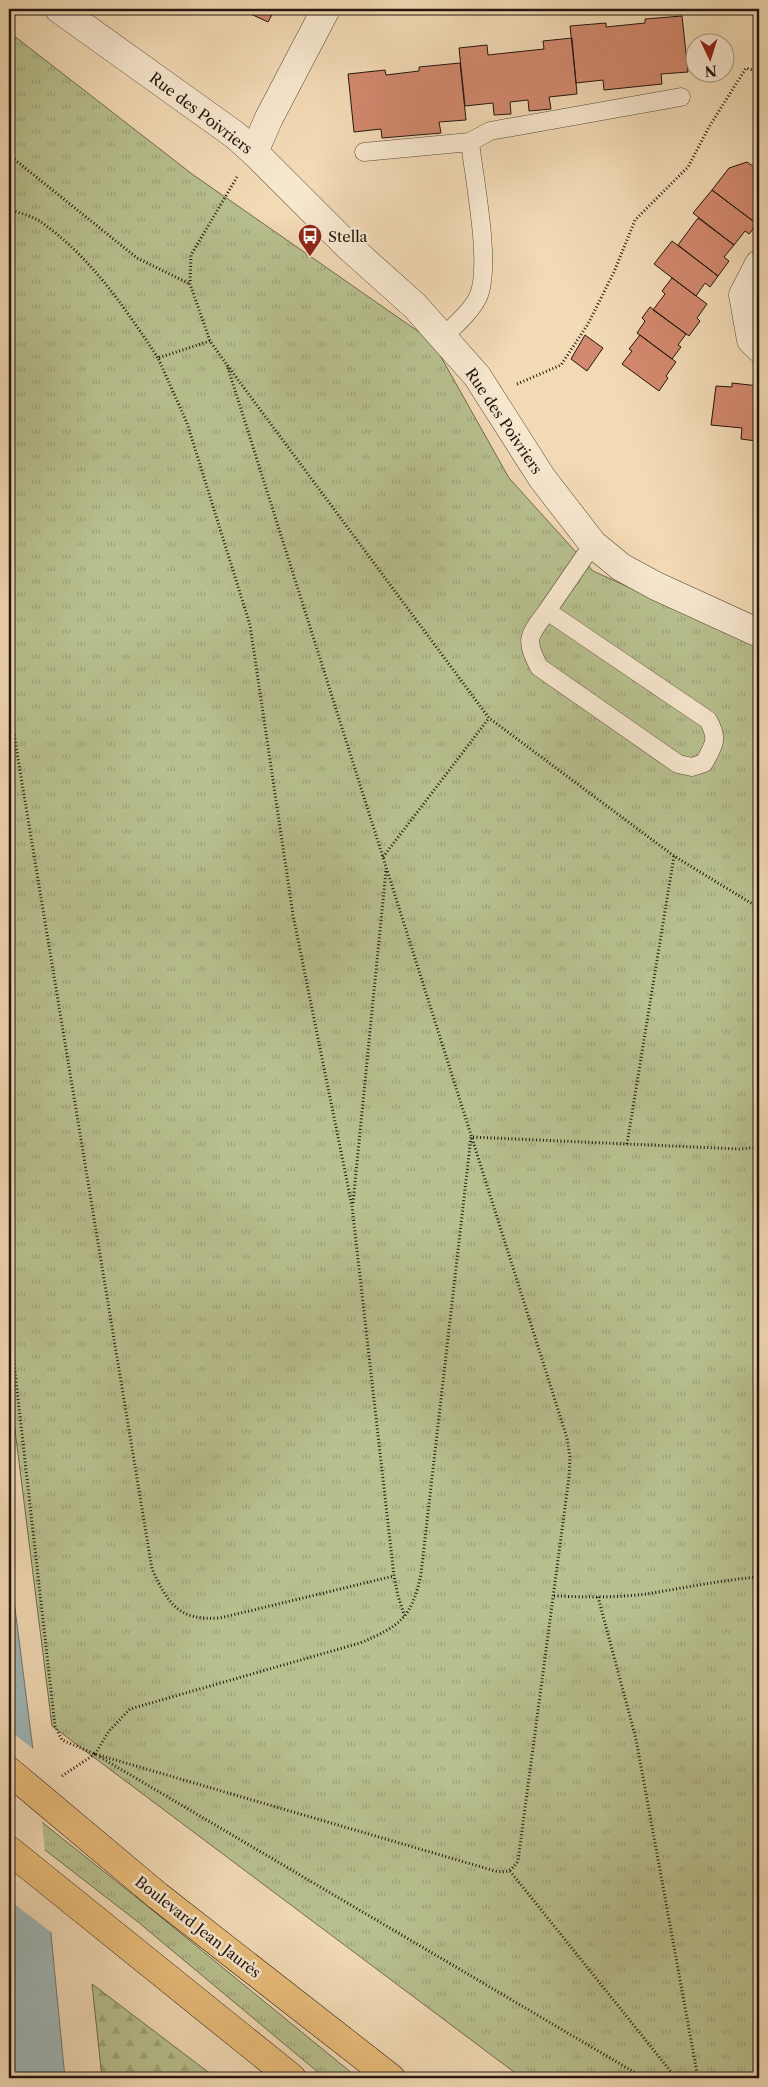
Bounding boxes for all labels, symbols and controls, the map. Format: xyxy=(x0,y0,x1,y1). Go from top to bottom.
north arrow xyxy=(686,32,736,82)
text: N xyxy=(704,62,718,80)
street label: Rue des Poivriers xyxy=(146,68,256,158)
bus stop icon: Stella xyxy=(297,223,323,257)
place label: Stella xyxy=(328,227,368,246)
street label: Rue des Poivriers xyxy=(461,364,547,478)
street label: Boulevard Jean Jaurès xyxy=(131,1872,265,1982)

